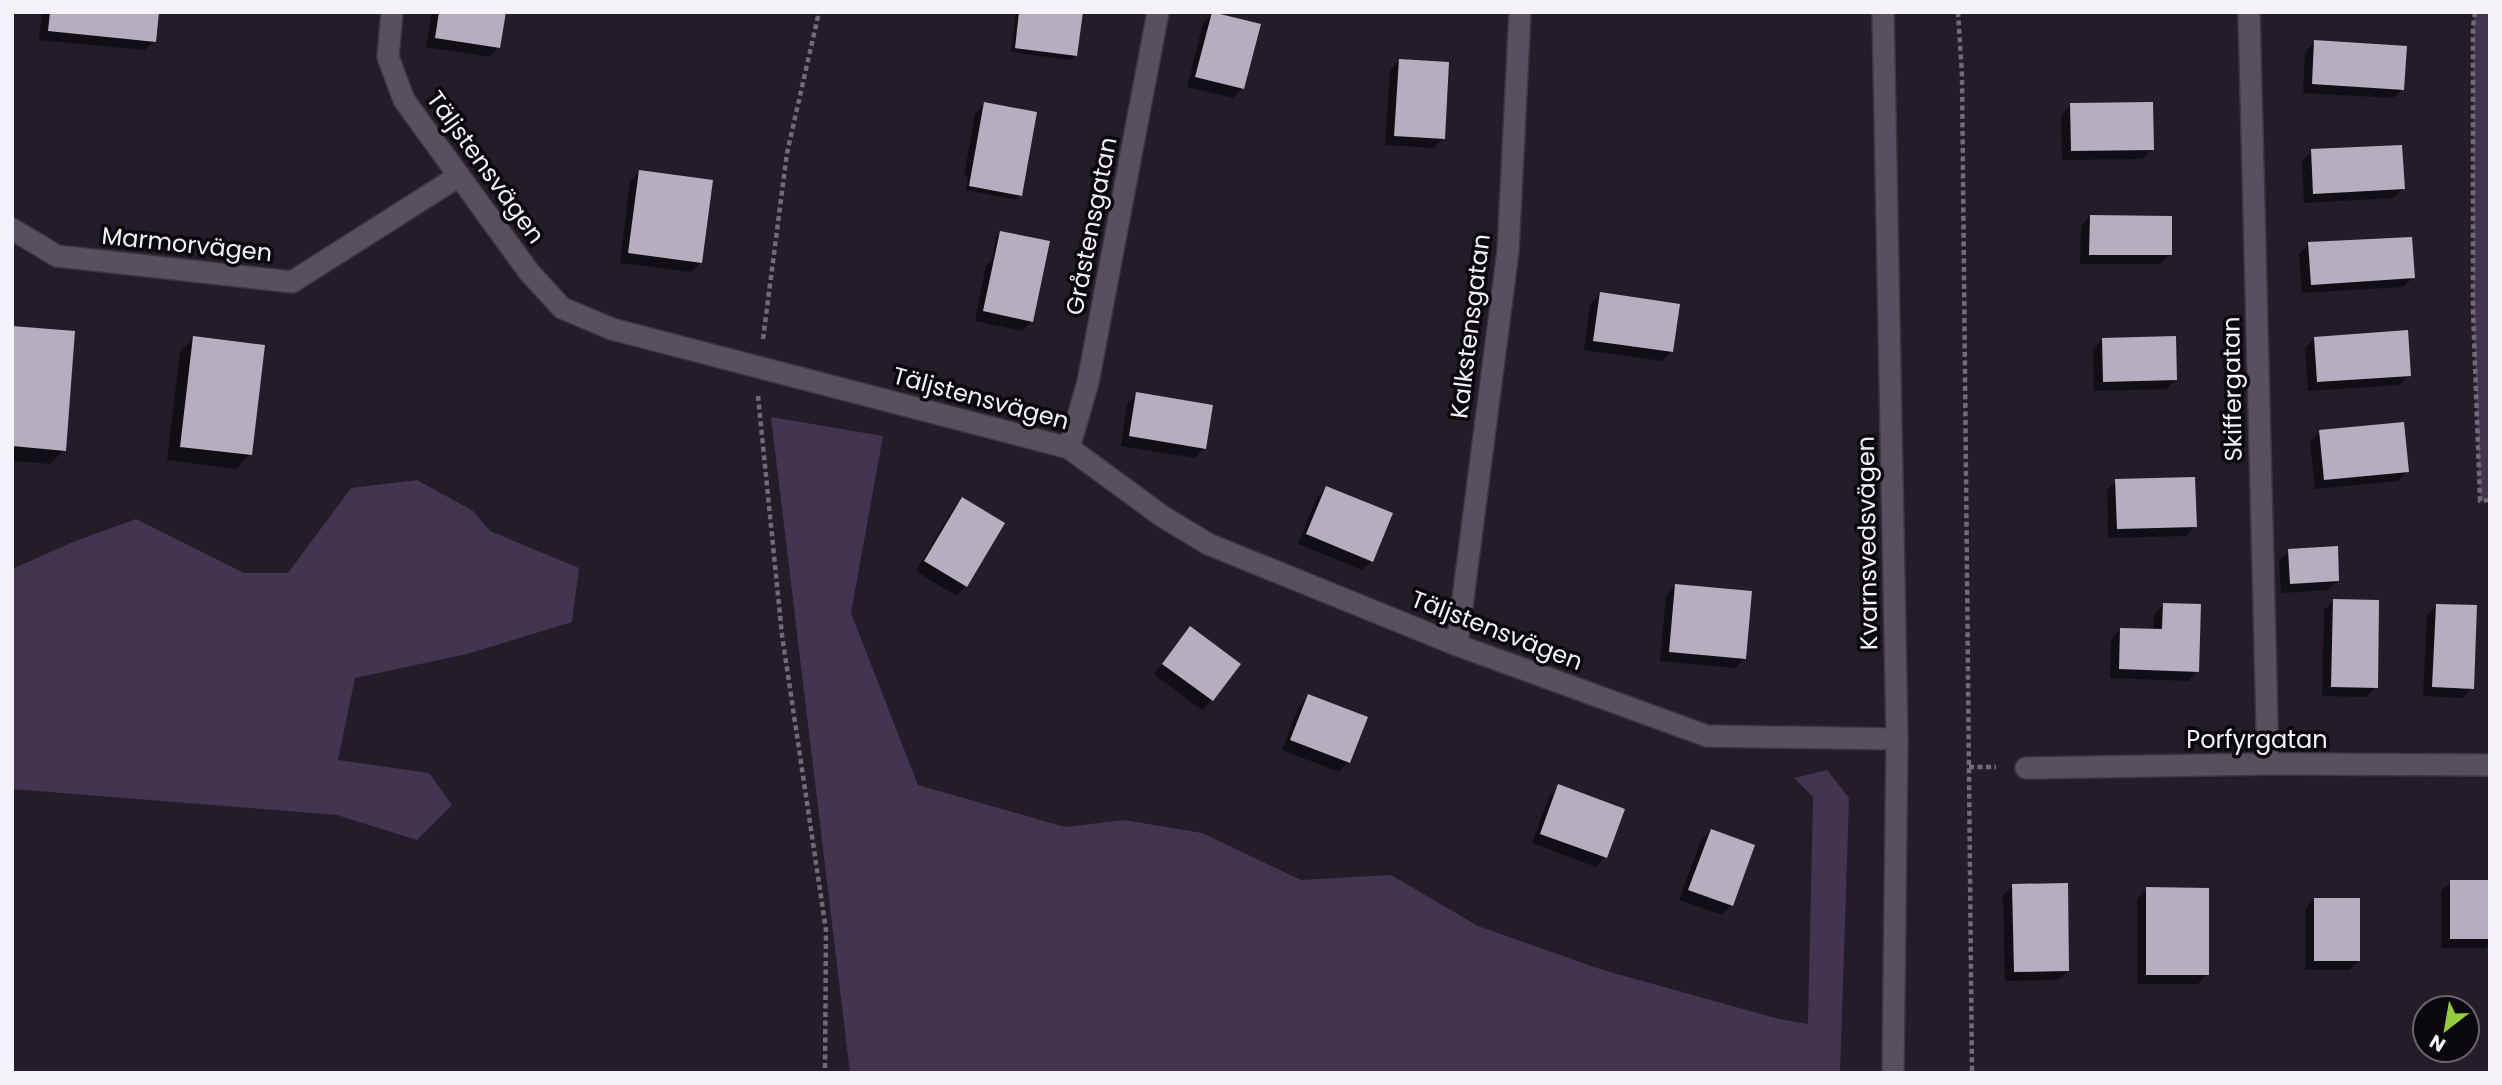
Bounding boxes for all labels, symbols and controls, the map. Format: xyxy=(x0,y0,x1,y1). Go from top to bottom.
street label: Täljstensvägen xyxy=(419,84,553,250)
street label: Gråstensgatan xyxy=(1058,134,1124,318)
street label: Marmorvägen xyxy=(100,219,274,269)
street label: Kalkstensgatan xyxy=(1442,232,1498,420)
street label: Skiffergatan xyxy=(2214,316,2250,462)
street label: Täljstensvägen xyxy=(889,359,1073,437)
street label: Kvarnsvedsvägen xyxy=(1849,436,1885,650)
street label: Täljstensvägen xyxy=(1406,582,1588,678)
street label: Porfyrgatan xyxy=(2186,723,2328,756)
north arrow xyxy=(2411,994,2481,1064)
text: N xyxy=(2424,1028,2451,1058)

